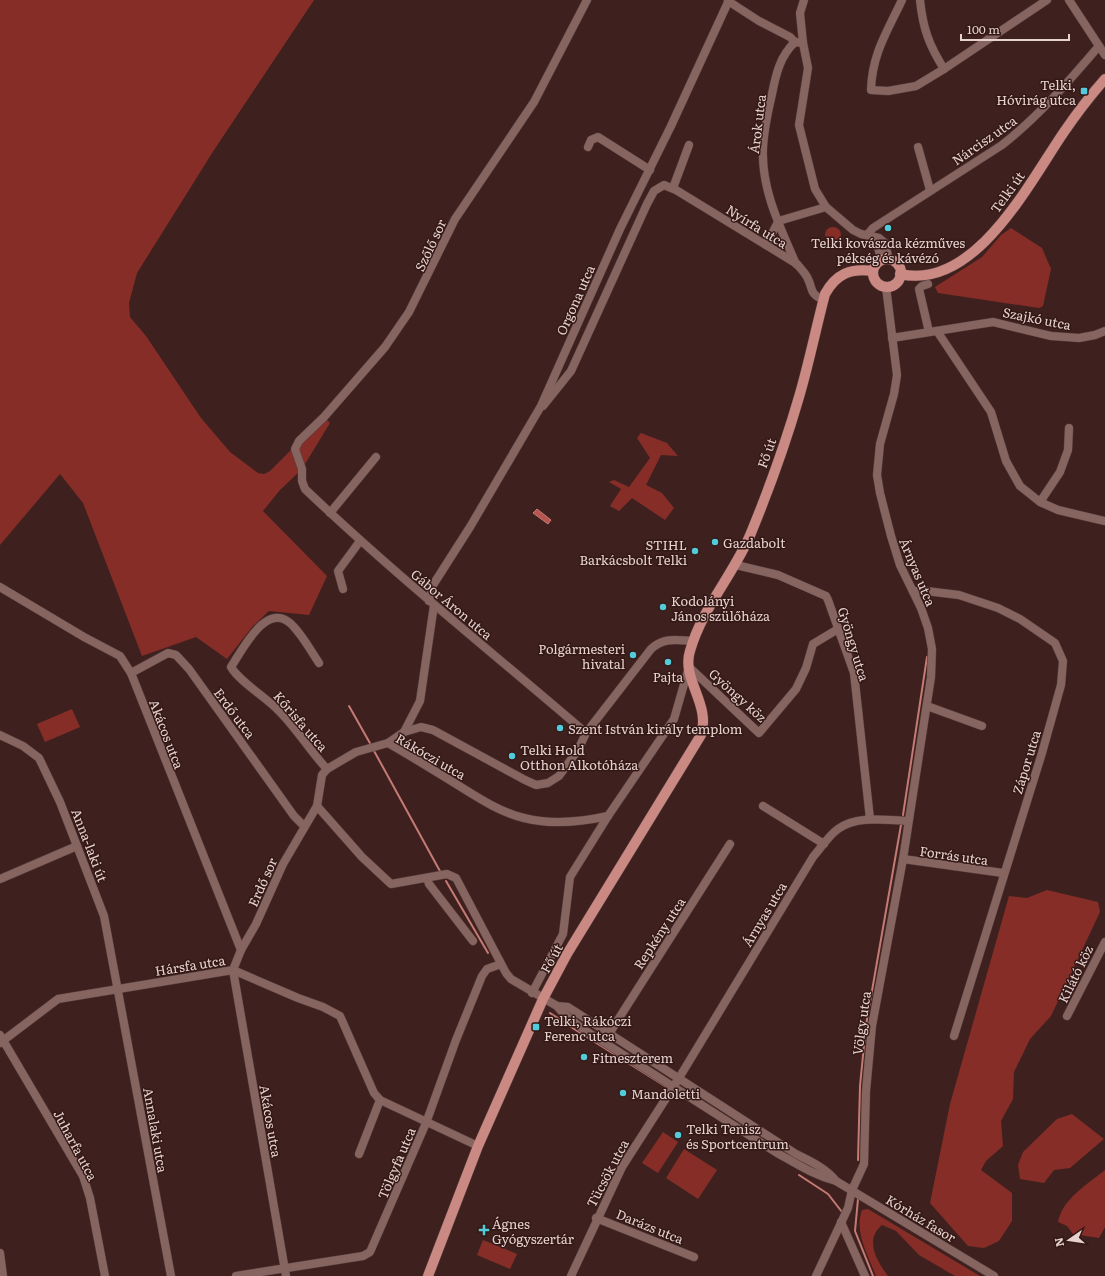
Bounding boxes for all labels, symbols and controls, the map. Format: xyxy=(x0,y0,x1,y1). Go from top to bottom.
scale bar xyxy=(961,16,1069,42)
text: 100 m xyxy=(967,20,1000,38)
place label: Telki, Hóvirág utca xyxy=(996,75,1076,109)
marker: Telki, Hóvirág utca xyxy=(1079,86,1089,96)
street label: Árok utca xyxy=(744,93,770,155)
street label: Nárcisz utca xyxy=(948,111,1020,169)
street label: Telki út xyxy=(985,167,1029,217)
street label: Nyírfa utca xyxy=(723,200,791,252)
street label: Szőlő sor xyxy=(410,215,451,274)
marker: Telki kovászda kézműves pékség és kávézó xyxy=(883,223,893,233)
place label: Telki kovászda kézműves pékség és kávézó xyxy=(811,233,965,267)
street label: Orgona utca xyxy=(551,262,599,338)
street label: Szajkó utca xyxy=(1001,302,1073,334)
street label: Fő út xyxy=(752,435,780,471)
place label: Gazdabolt xyxy=(723,533,786,552)
place label: STIHL Barkácsbolt Telki xyxy=(579,535,688,569)
street label: Árnyas utca xyxy=(895,535,941,609)
marker: Gazdabolt xyxy=(710,537,720,547)
marker: STIHL Barkácsbolt Telki xyxy=(690,546,700,556)
street label: Gábor Áron utca xyxy=(407,564,497,644)
place label: Kodolányi János szülőháza xyxy=(671,591,770,625)
marker: Kodolányi János szülőháza xyxy=(658,602,668,612)
street label: Gyöngy utca xyxy=(834,605,874,683)
place label: Polgármesteri hivatal xyxy=(538,639,626,673)
marker: Polgármesteri hivatal xyxy=(628,650,638,660)
marker: Pajta xyxy=(663,657,673,667)
street label: Gyöngy köz xyxy=(705,664,771,726)
place label: Pajta xyxy=(653,667,683,686)
street label: Erdő utca xyxy=(210,684,260,742)
street label: Kőrisfa utca xyxy=(269,687,333,755)
street label: Akácos utca xyxy=(145,696,189,772)
place label: Szent István király templom xyxy=(568,719,743,738)
marker: Szent István király templom xyxy=(555,723,565,733)
street label: Rákóczi utca xyxy=(393,728,469,784)
street label: Zápor utca xyxy=(1007,728,1045,796)
place label: Telki Hold Otthon Alkotóháza xyxy=(520,740,638,774)
marker: Telki Hold Otthon Alkotóháza xyxy=(507,751,517,761)
street label: Anna-laki út xyxy=(67,806,113,885)
street label: Forrás utca xyxy=(918,841,990,869)
street label: Erdő sor xyxy=(243,854,282,910)
street label: Árnyas utca xyxy=(737,878,791,950)
street label: Repkény utca xyxy=(629,893,689,973)
street label: Fő út xyxy=(535,939,567,976)
street label: Kilátó köz xyxy=(1053,942,1097,1006)
street label: Hársfa utca xyxy=(154,950,226,980)
street label: Völgy utca xyxy=(847,990,875,1056)
place label: Telki, Rákóczi Ferenc utca xyxy=(544,1011,632,1045)
marker: Telki, Rákóczi Ferenc utca xyxy=(531,1022,541,1032)
place label: Fitneszterem xyxy=(592,1048,673,1067)
marker: Fitneszterem xyxy=(579,1052,589,1062)
street label: Akácos utca xyxy=(255,1083,287,1159)
place label: Mandoletti xyxy=(631,1084,701,1103)
street label: Annalaki utca xyxy=(139,1086,173,1174)
marker: Mandoletti xyxy=(618,1088,628,1098)
street label: Juharfa utca xyxy=(49,1106,103,1184)
place label: Telki Tenisz és Sportcentrum xyxy=(686,1119,789,1153)
street label: Tölgyfa utca xyxy=(372,1124,420,1202)
marker: Telki Tenisz és Sportcentrum xyxy=(673,1130,683,1140)
street label: Tücsök utca xyxy=(581,1136,633,1210)
street label: Kórház fasor xyxy=(882,1190,960,1247)
street label: Darázs utca xyxy=(613,1204,687,1248)
place label: Ágnes Gyógyszertár xyxy=(492,1214,575,1248)
north arrow xyxy=(1049,1220,1089,1260)
marker: Ágnes Gyógyszertár xyxy=(479,1225,489,1235)
text: N xyxy=(1049,1236,1067,1249)

